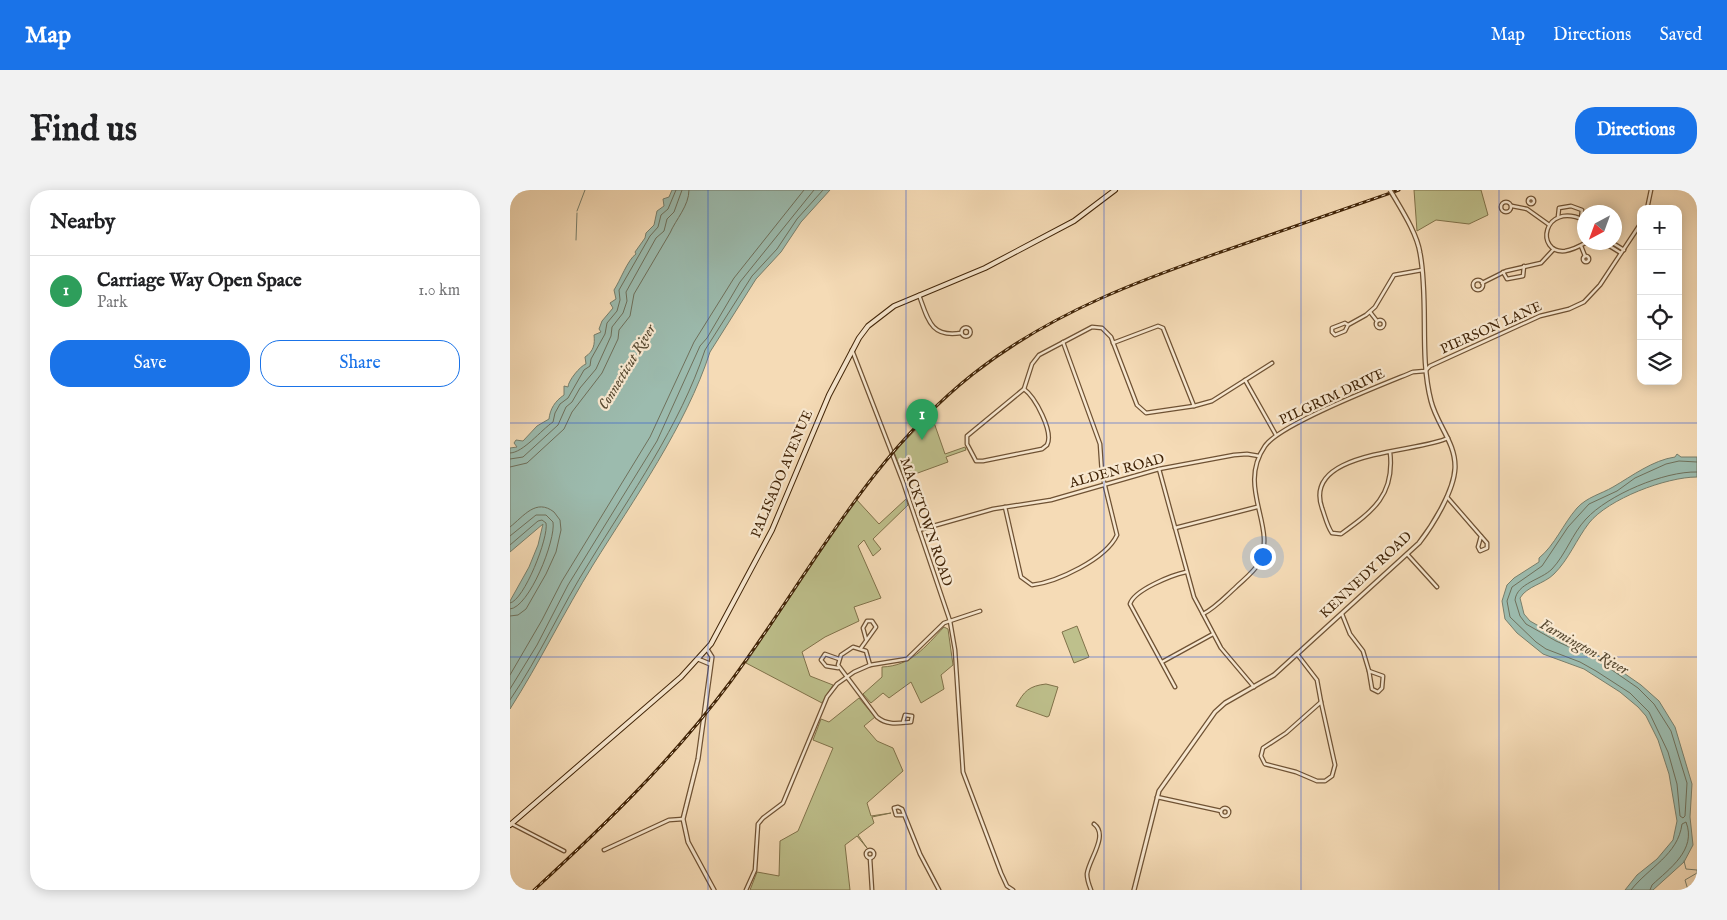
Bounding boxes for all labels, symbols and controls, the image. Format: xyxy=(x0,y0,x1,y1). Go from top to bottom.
text: Map xyxy=(25,20,71,51)
text: Map xyxy=(1491,24,1525,47)
text: Directions xyxy=(1553,24,1631,47)
text: Saved xyxy=(1659,24,1702,47)
button: Directions xyxy=(1575,107,1697,154)
text: Find us xyxy=(30,108,137,153)
north arrow xyxy=(1577,205,1622,250)
map controls xyxy=(1637,205,1682,385)
button: + xyxy=(1637,205,1682,250)
text: Nearby xyxy=(50,209,115,236)
button: − xyxy=(1637,250,1682,295)
text: Carriage Way Open Space xyxy=(97,269,302,293)
text: 1 xyxy=(63,281,69,301)
text: 1.0 km xyxy=(418,281,460,301)
text: Park xyxy=(97,293,127,313)
button: locate xyxy=(1637,295,1682,340)
street label: PIERSON LANE xyxy=(1437,297,1545,358)
water label: Connecticut River xyxy=(594,320,660,413)
button: Save xyxy=(50,340,250,387)
button: Share xyxy=(260,340,460,387)
button: layers xyxy=(1637,340,1682,385)
street label: PILGRIM DRIVE xyxy=(1276,365,1388,429)
pin: 1 xyxy=(906,399,938,440)
street label: PALISADO AVENUE xyxy=(747,407,817,541)
street label: ALDEN ROAD xyxy=(1067,450,1167,493)
street label: MACKTOWN ROAD xyxy=(896,455,956,589)
street label: KENNEDY ROAD xyxy=(1316,528,1416,622)
your location xyxy=(1250,544,1276,570)
water label: Farmington River xyxy=(1536,615,1633,681)

